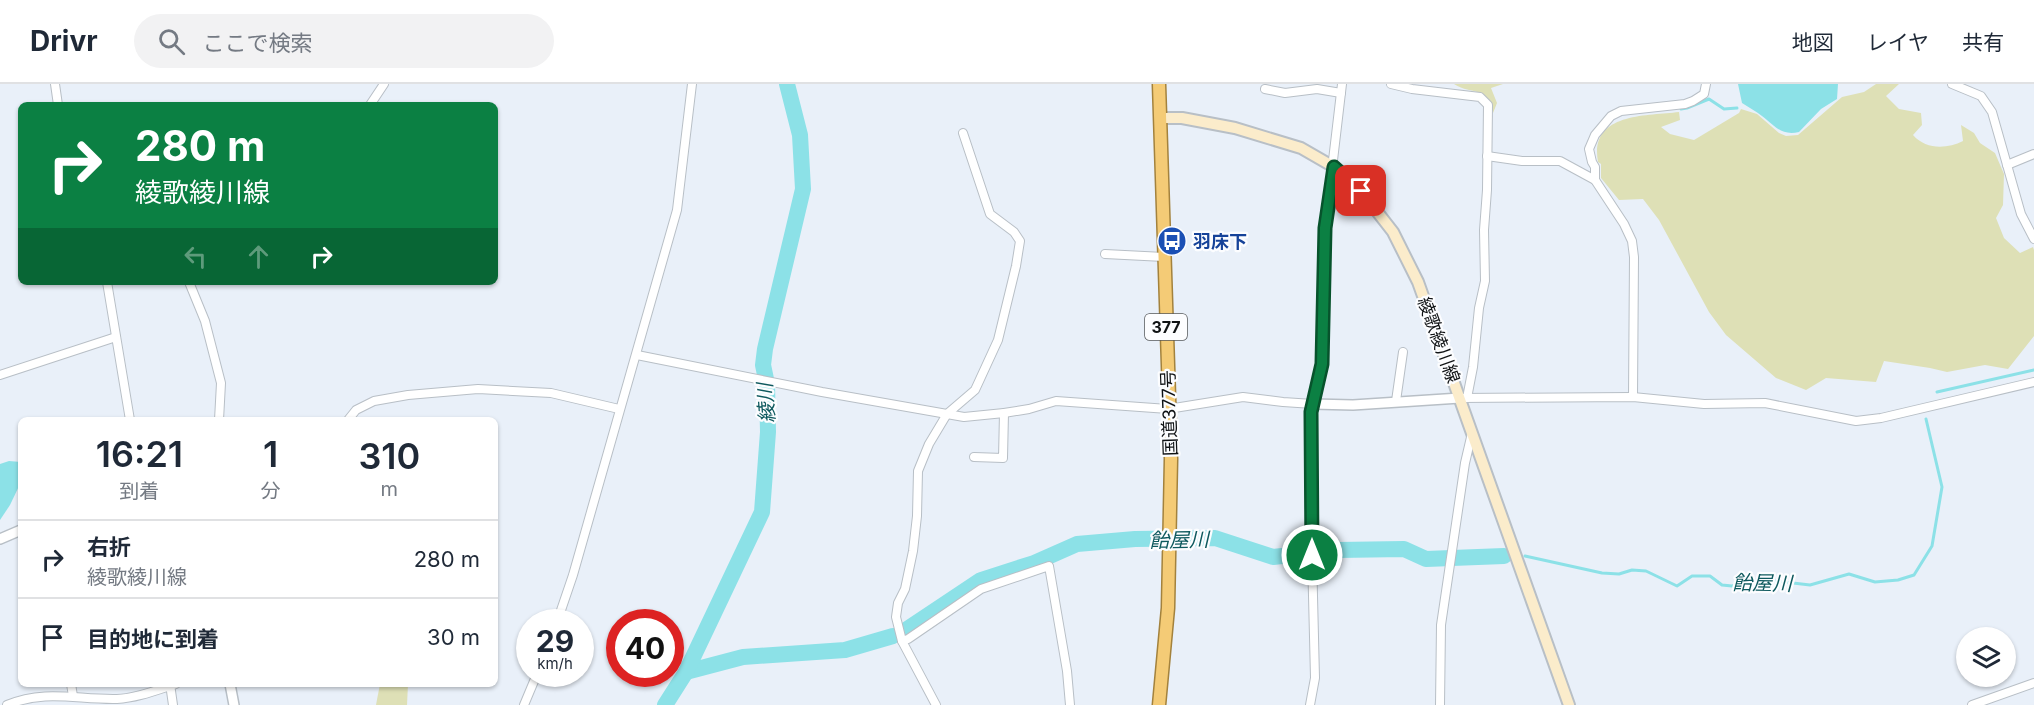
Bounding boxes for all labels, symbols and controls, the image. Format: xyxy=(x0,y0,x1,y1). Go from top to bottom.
search box xyxy=(134,14,554,68)
text: Drivr xyxy=(30,24,98,58)
icon: search xyxy=(155,25,188,58)
text: ここで検索 xyxy=(203,30,313,56)
text: 地図 xyxy=(1792,30,1834,55)
text: レイヤ xyxy=(1867,30,1929,55)
text: 共有 xyxy=(1962,30,2004,55)
text: 280 m xyxy=(135,120,265,171)
icon: right xyxy=(36,126,114,204)
pin xyxy=(1335,165,1386,216)
icon: arrive xyxy=(1344,174,1377,207)
text: 綾歌綾川線 xyxy=(135,176,270,209)
bus stop icon: 羽床下 xyxy=(1156,225,1188,257)
place label: 羽床下 xyxy=(1193,231,1247,252)
icon: left xyxy=(179,240,212,273)
icon: ahead xyxy=(242,240,275,273)
icon: right xyxy=(305,240,338,273)
street label: 綾歌綾川線 xyxy=(1414,294,1464,386)
road number: 377 xyxy=(1145,314,1187,340)
street label: 国道377号 xyxy=(1157,370,1181,456)
water label: 綾川 xyxy=(752,380,779,424)
text: 16:21 xyxy=(96,432,183,476)
text: 1 xyxy=(263,432,278,476)
text: 310 xyxy=(358,434,420,478)
text: m xyxy=(381,477,398,501)
text: 到着 xyxy=(119,479,159,503)
text: 分 xyxy=(261,479,281,503)
position arrow xyxy=(1280,523,1344,587)
water label: 飴屋川 xyxy=(1149,527,1211,553)
text: 右折 xyxy=(87,534,131,560)
icon: right xyxy=(36,543,69,576)
text: 280 m xyxy=(414,546,480,572)
text: 綾歌綾川線 xyxy=(87,565,187,589)
water label: 飴屋川 xyxy=(1732,570,1794,596)
speed limit sign: 40 xyxy=(606,609,684,687)
icon: arrive xyxy=(36,621,69,654)
text: 29 xyxy=(536,623,574,659)
text: 30 m xyxy=(427,624,480,650)
text: 目的地に到着 xyxy=(87,626,219,652)
map controls xyxy=(1956,627,2016,687)
button: layers xyxy=(1956,627,2016,687)
text: km/h xyxy=(537,654,573,673)

